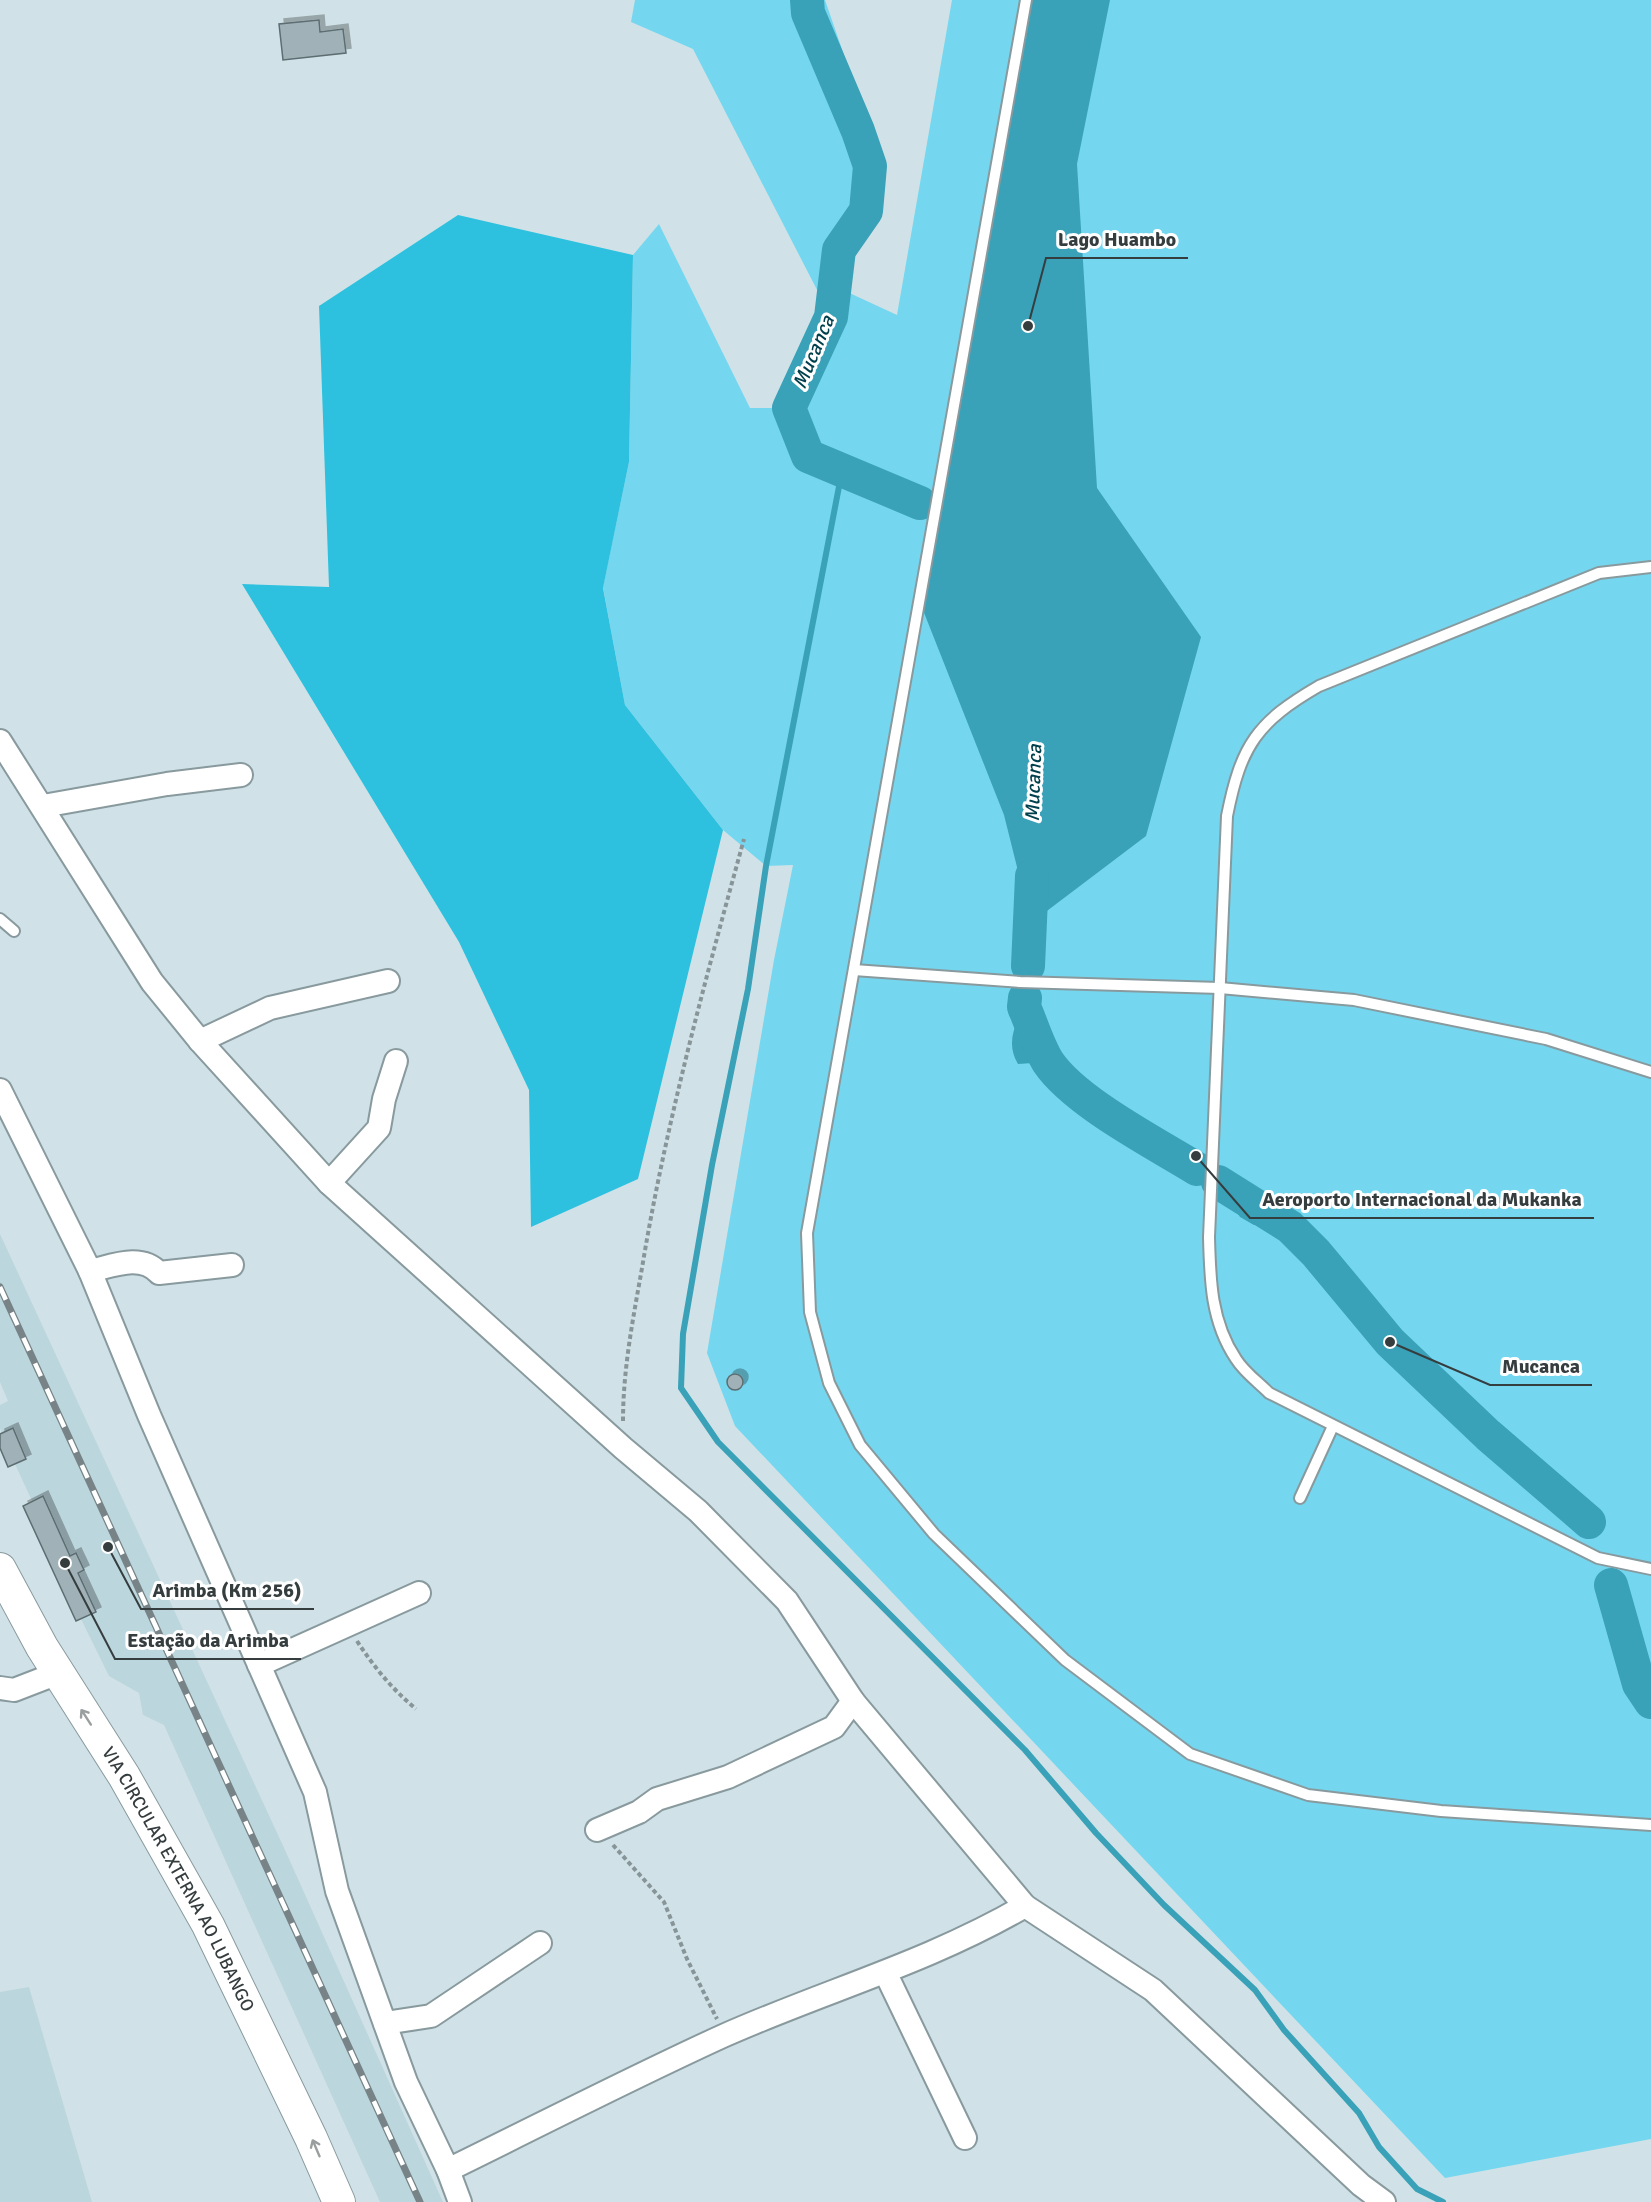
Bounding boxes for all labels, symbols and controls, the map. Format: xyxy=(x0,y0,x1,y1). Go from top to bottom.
callout: Lago Huambo xyxy=(1046,220,1188,258)
text: Lago Huambo xyxy=(1058,227,1176,252)
water label: Mucanca xyxy=(787,311,840,393)
water label: Mucanca xyxy=(1020,743,1047,822)
callout: Aeroporto Internacional da Mukanka xyxy=(1250,1180,1594,1218)
text: Aeroporto Internacional da Mukanka xyxy=(1262,1187,1582,1212)
callout: Mucanca xyxy=(1490,1347,1592,1385)
text: Mucanca xyxy=(1502,1354,1580,1379)
callout: Arimba (Km 256) xyxy=(141,1571,314,1609)
text: Arimba (Km 256) xyxy=(153,1578,301,1603)
callout: Estação da Arimba xyxy=(115,1621,301,1659)
text: Estação da Arimba xyxy=(127,1628,289,1653)
one-way arrow xyxy=(80,1709,92,1726)
street label: VIA CIRCULAR EXTERNA AO LUBANGO xyxy=(97,1743,259,2015)
one-way arrow xyxy=(310,2139,321,2158)

